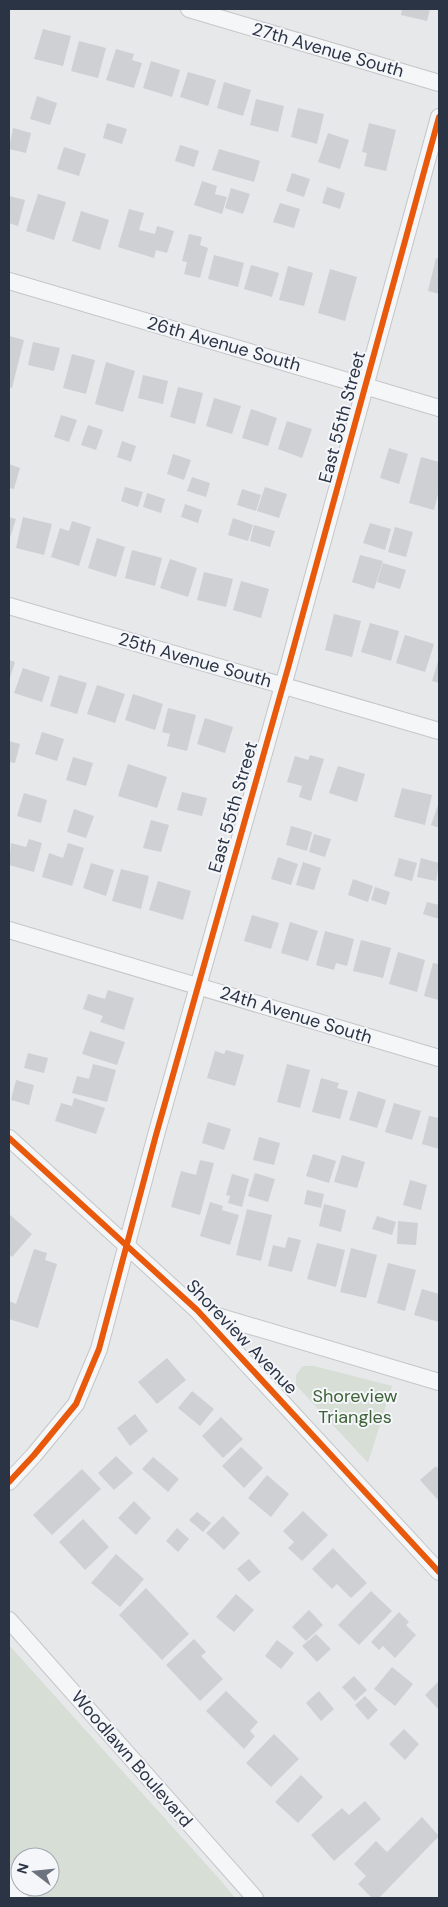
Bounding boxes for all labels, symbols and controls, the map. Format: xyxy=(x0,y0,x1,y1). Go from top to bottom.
street label: 27th Avenue South xyxy=(249,17,407,83)
street label: 26th Avenue South xyxy=(144,311,304,377)
street label: East 55th Street xyxy=(313,348,371,486)
street label: 25th Avenue South xyxy=(116,627,274,693)
street label: East 55th Street xyxy=(203,739,263,875)
street label: 24th Avenue South xyxy=(217,980,375,1050)
street label: Shoreview Avenue xyxy=(181,1274,303,1400)
park label: Shoreview Triangles xyxy=(312,1384,398,1429)
street label: Woodlawn Boulevard xyxy=(66,1686,198,1832)
north arrow xyxy=(10,1847,60,1897)
text: N xyxy=(12,1861,33,1876)

